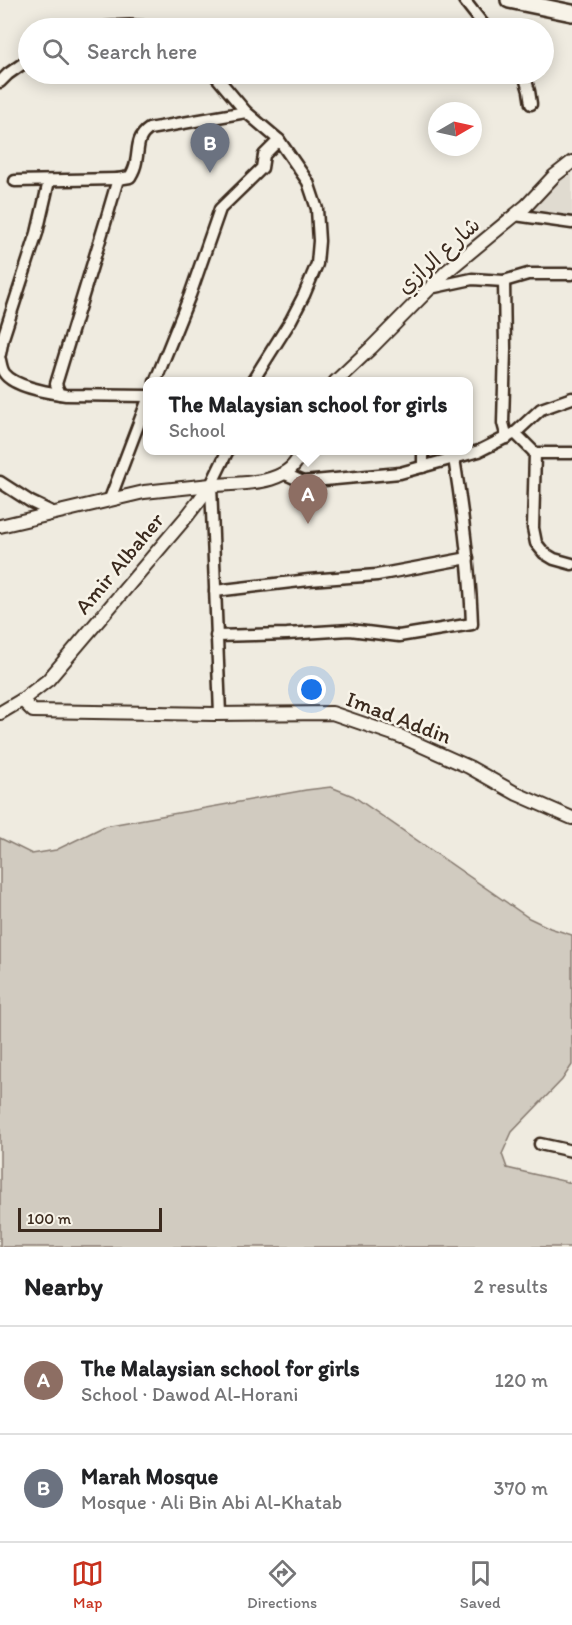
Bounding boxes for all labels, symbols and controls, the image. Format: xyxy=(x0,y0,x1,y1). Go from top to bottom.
search box xyxy=(18,18,554,84)
icon: search xyxy=(39,35,72,68)
text: Search here xyxy=(87,38,197,65)
north arrow xyxy=(428,102,482,156)
pin: B xyxy=(190,124,230,173)
street label: شارع الرازي xyxy=(391,211,488,302)
popup xyxy=(143,377,473,455)
text: The Malaysian school for girls xyxy=(169,391,447,418)
text: School xyxy=(169,418,226,442)
pin: A xyxy=(288,474,328,524)
street label: Amir Albaher xyxy=(69,507,170,620)
your location xyxy=(297,675,326,704)
street label: Imad Addin xyxy=(342,685,455,750)
scale bar xyxy=(18,1205,162,1232)
text: 100 m xyxy=(27,1209,71,1228)
text: Nearby xyxy=(24,1270,103,1302)
text: 2 results xyxy=(474,1274,548,1298)
text: The Malaysian school for girls xyxy=(81,1355,360,1382)
text: A xyxy=(37,1368,50,1392)
text: 120 m xyxy=(495,1368,548,1392)
text: School · Dawod Al-Horani xyxy=(81,1382,298,1406)
text: Marah Mosque xyxy=(81,1463,218,1490)
text: B xyxy=(37,1476,50,1500)
text: 370 m xyxy=(494,1476,548,1500)
text: Mosque · Ali Bin Abi Al-Khatab xyxy=(81,1490,342,1514)
tab: Map xyxy=(71,1557,104,1612)
tab: Directions xyxy=(247,1557,317,1612)
tab: Saved xyxy=(460,1557,501,1612)

